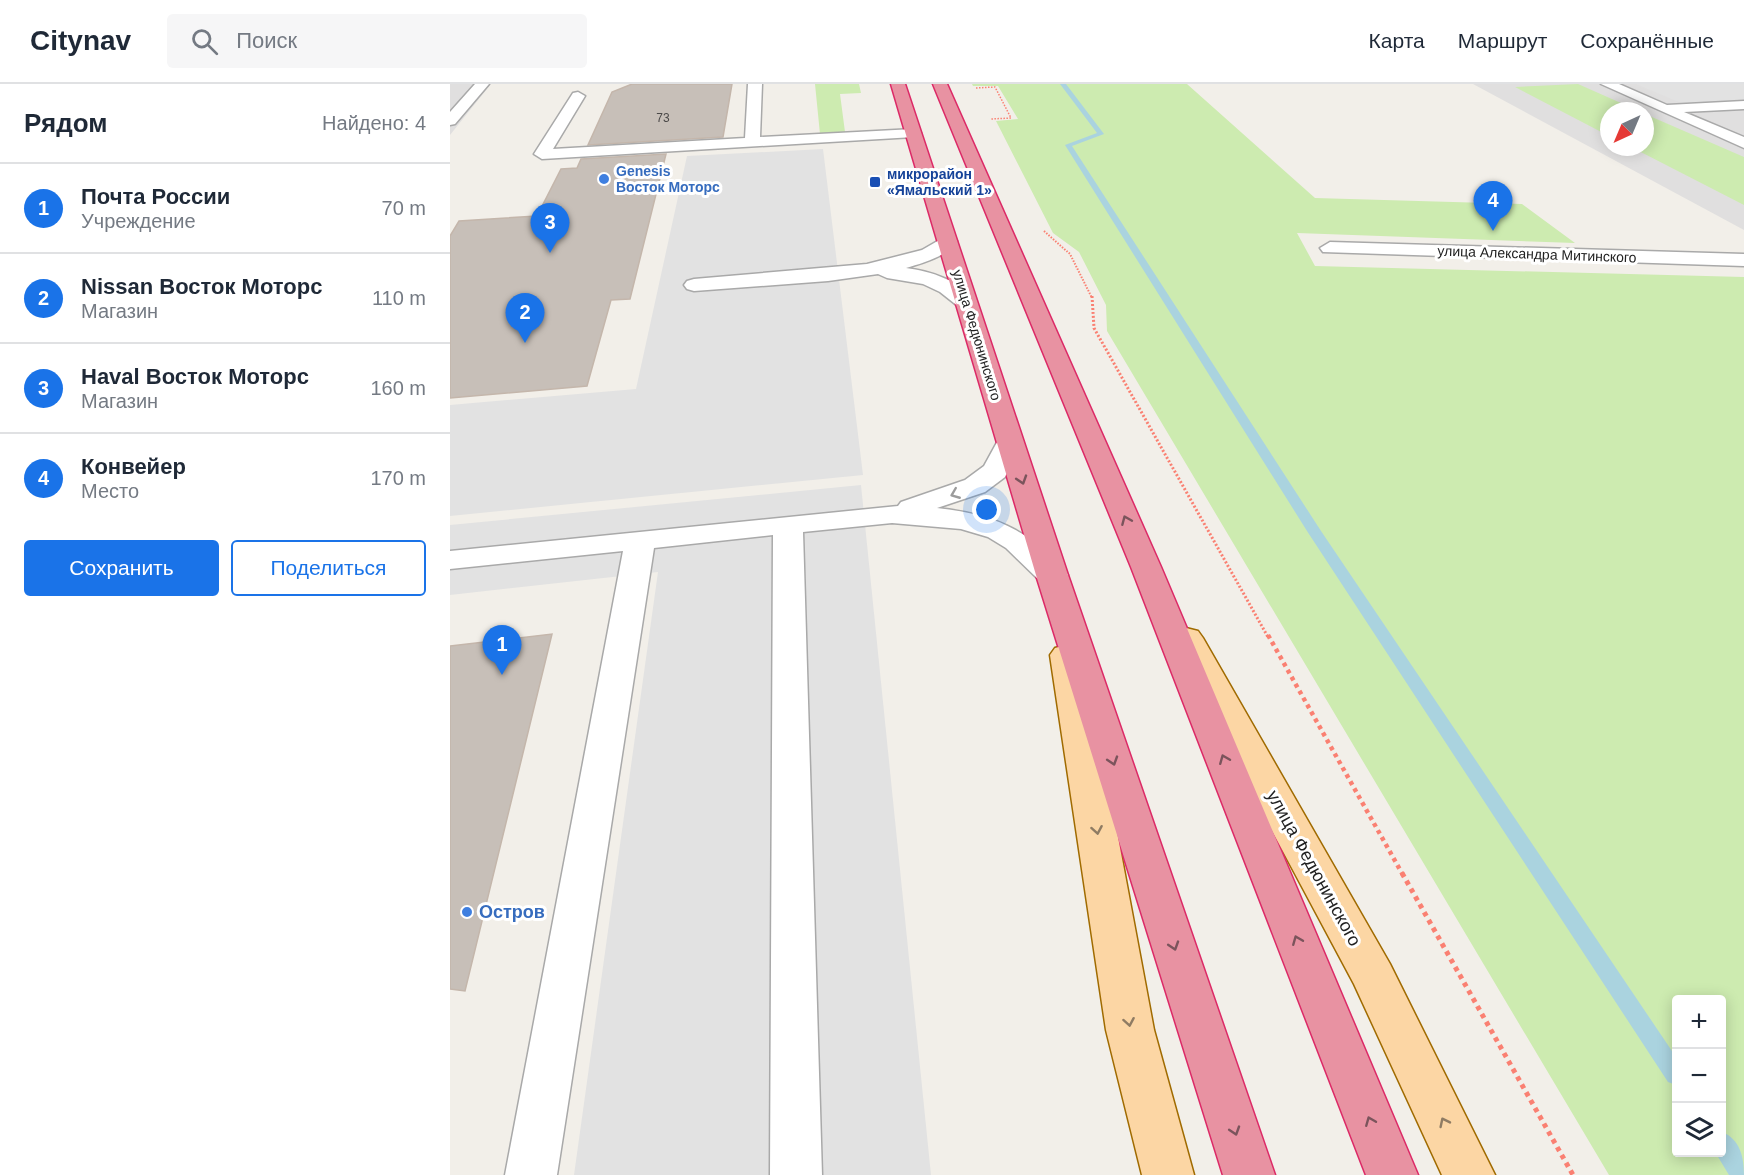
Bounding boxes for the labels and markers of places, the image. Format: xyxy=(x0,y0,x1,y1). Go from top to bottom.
place label: Genesis Восток Моторс xyxy=(616,163,720,195)
place label: микрорайон «Ямальский 1» xyxy=(887,166,992,198)
marker: Genesis Восток Моторс xyxy=(597,172,611,186)
marker: микрорайон «Ямальский 1» xyxy=(868,175,882,189)
pin: 4 xyxy=(1474,182,1512,231)
pin: 3 xyxy=(530,204,570,253)
pin: 2 xyxy=(506,294,544,343)
pin: 1 xyxy=(482,626,522,675)
place label: Остров xyxy=(479,902,545,922)
marker: Остров xyxy=(460,905,474,919)

